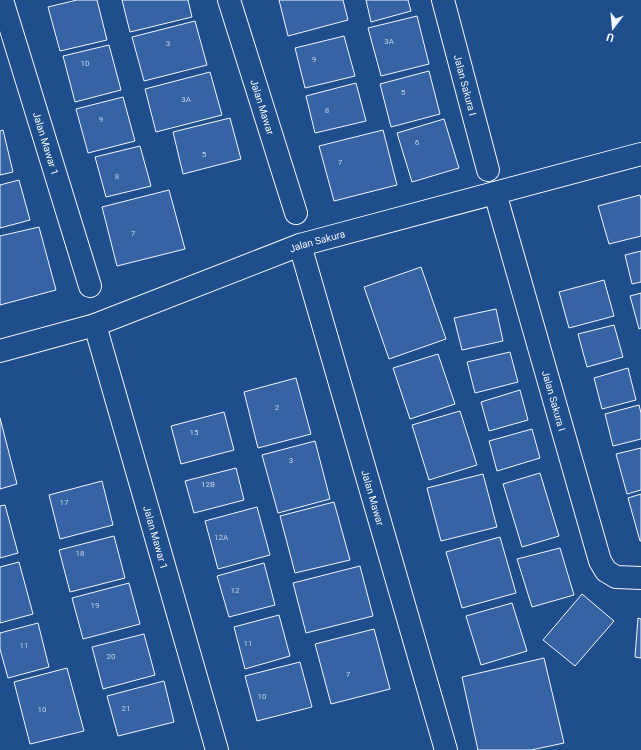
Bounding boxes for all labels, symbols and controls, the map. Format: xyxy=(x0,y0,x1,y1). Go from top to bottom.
north arrow xyxy=(593,8,633,48)
text: U xyxy=(605,30,616,44)
house number: 3A xyxy=(384,37,395,46)
house number: 3 xyxy=(166,39,170,48)
street label: Jalan Sakura I xyxy=(452,53,479,117)
house number: 9 xyxy=(312,55,316,64)
house number: 10 xyxy=(81,59,90,68)
street label: Jalan Mawar xyxy=(249,78,277,136)
house number: 5 xyxy=(401,88,406,97)
house number: 3A xyxy=(181,95,192,104)
house number: 8 xyxy=(325,106,330,115)
street label: Jalan Mawar 1 xyxy=(31,110,61,176)
house number: 9 xyxy=(99,115,103,124)
house number: 6 xyxy=(415,138,420,147)
house number: 5 xyxy=(202,150,207,159)
house number: 7 xyxy=(338,158,343,167)
house number: 8 xyxy=(115,172,120,181)
street label: Jalan Sakura xyxy=(287,228,346,254)
house number: 7 xyxy=(131,229,136,238)
street label: Jalan Sakura I xyxy=(540,369,568,432)
house number: 2 xyxy=(275,403,280,412)
house number: 15 xyxy=(190,428,199,437)
house number: 3 xyxy=(289,456,293,465)
street label: Jalan Mawar xyxy=(360,469,386,527)
house number: 12B xyxy=(201,480,215,489)
house number: 17 xyxy=(60,498,69,507)
street label: Jalan Mawar 1 xyxy=(142,504,170,570)
house number: 12A xyxy=(214,533,229,542)
house number: 18 xyxy=(76,549,85,558)
house number: 12 xyxy=(231,586,240,595)
house number: 19 xyxy=(91,601,100,610)
house number: 11 xyxy=(244,639,253,648)
house number: 11 xyxy=(20,641,29,650)
house number: 20 xyxy=(107,652,116,661)
house number: 7 xyxy=(346,670,351,679)
house number: 10 xyxy=(258,692,267,701)
house number: 21 xyxy=(122,704,131,713)
house number: 10 xyxy=(38,705,47,714)

